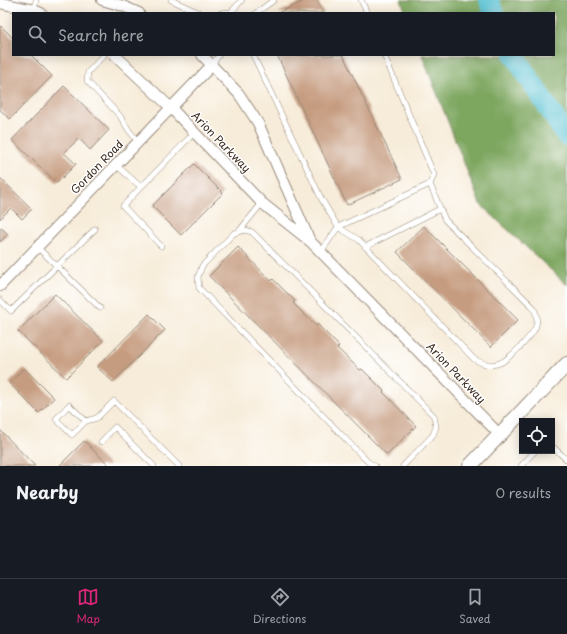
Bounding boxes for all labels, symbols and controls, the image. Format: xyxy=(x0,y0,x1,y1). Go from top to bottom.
search box xyxy=(12,12,555,56)
icon: search xyxy=(26,23,48,45)
text: Search here xyxy=(58,23,144,46)
street label: Arion Parkway xyxy=(188,107,255,176)
street label: Gordon Road xyxy=(66,136,127,198)
street label: Arion Parkway xyxy=(423,338,490,407)
map controls xyxy=(519,418,555,454)
button: locate xyxy=(519,418,555,454)
text: Nearby xyxy=(16,479,78,505)
text: 0 results xyxy=(496,483,551,502)
tab: Map xyxy=(76,586,100,627)
tab: Directions xyxy=(253,586,306,627)
tab: Saved xyxy=(459,586,491,627)

